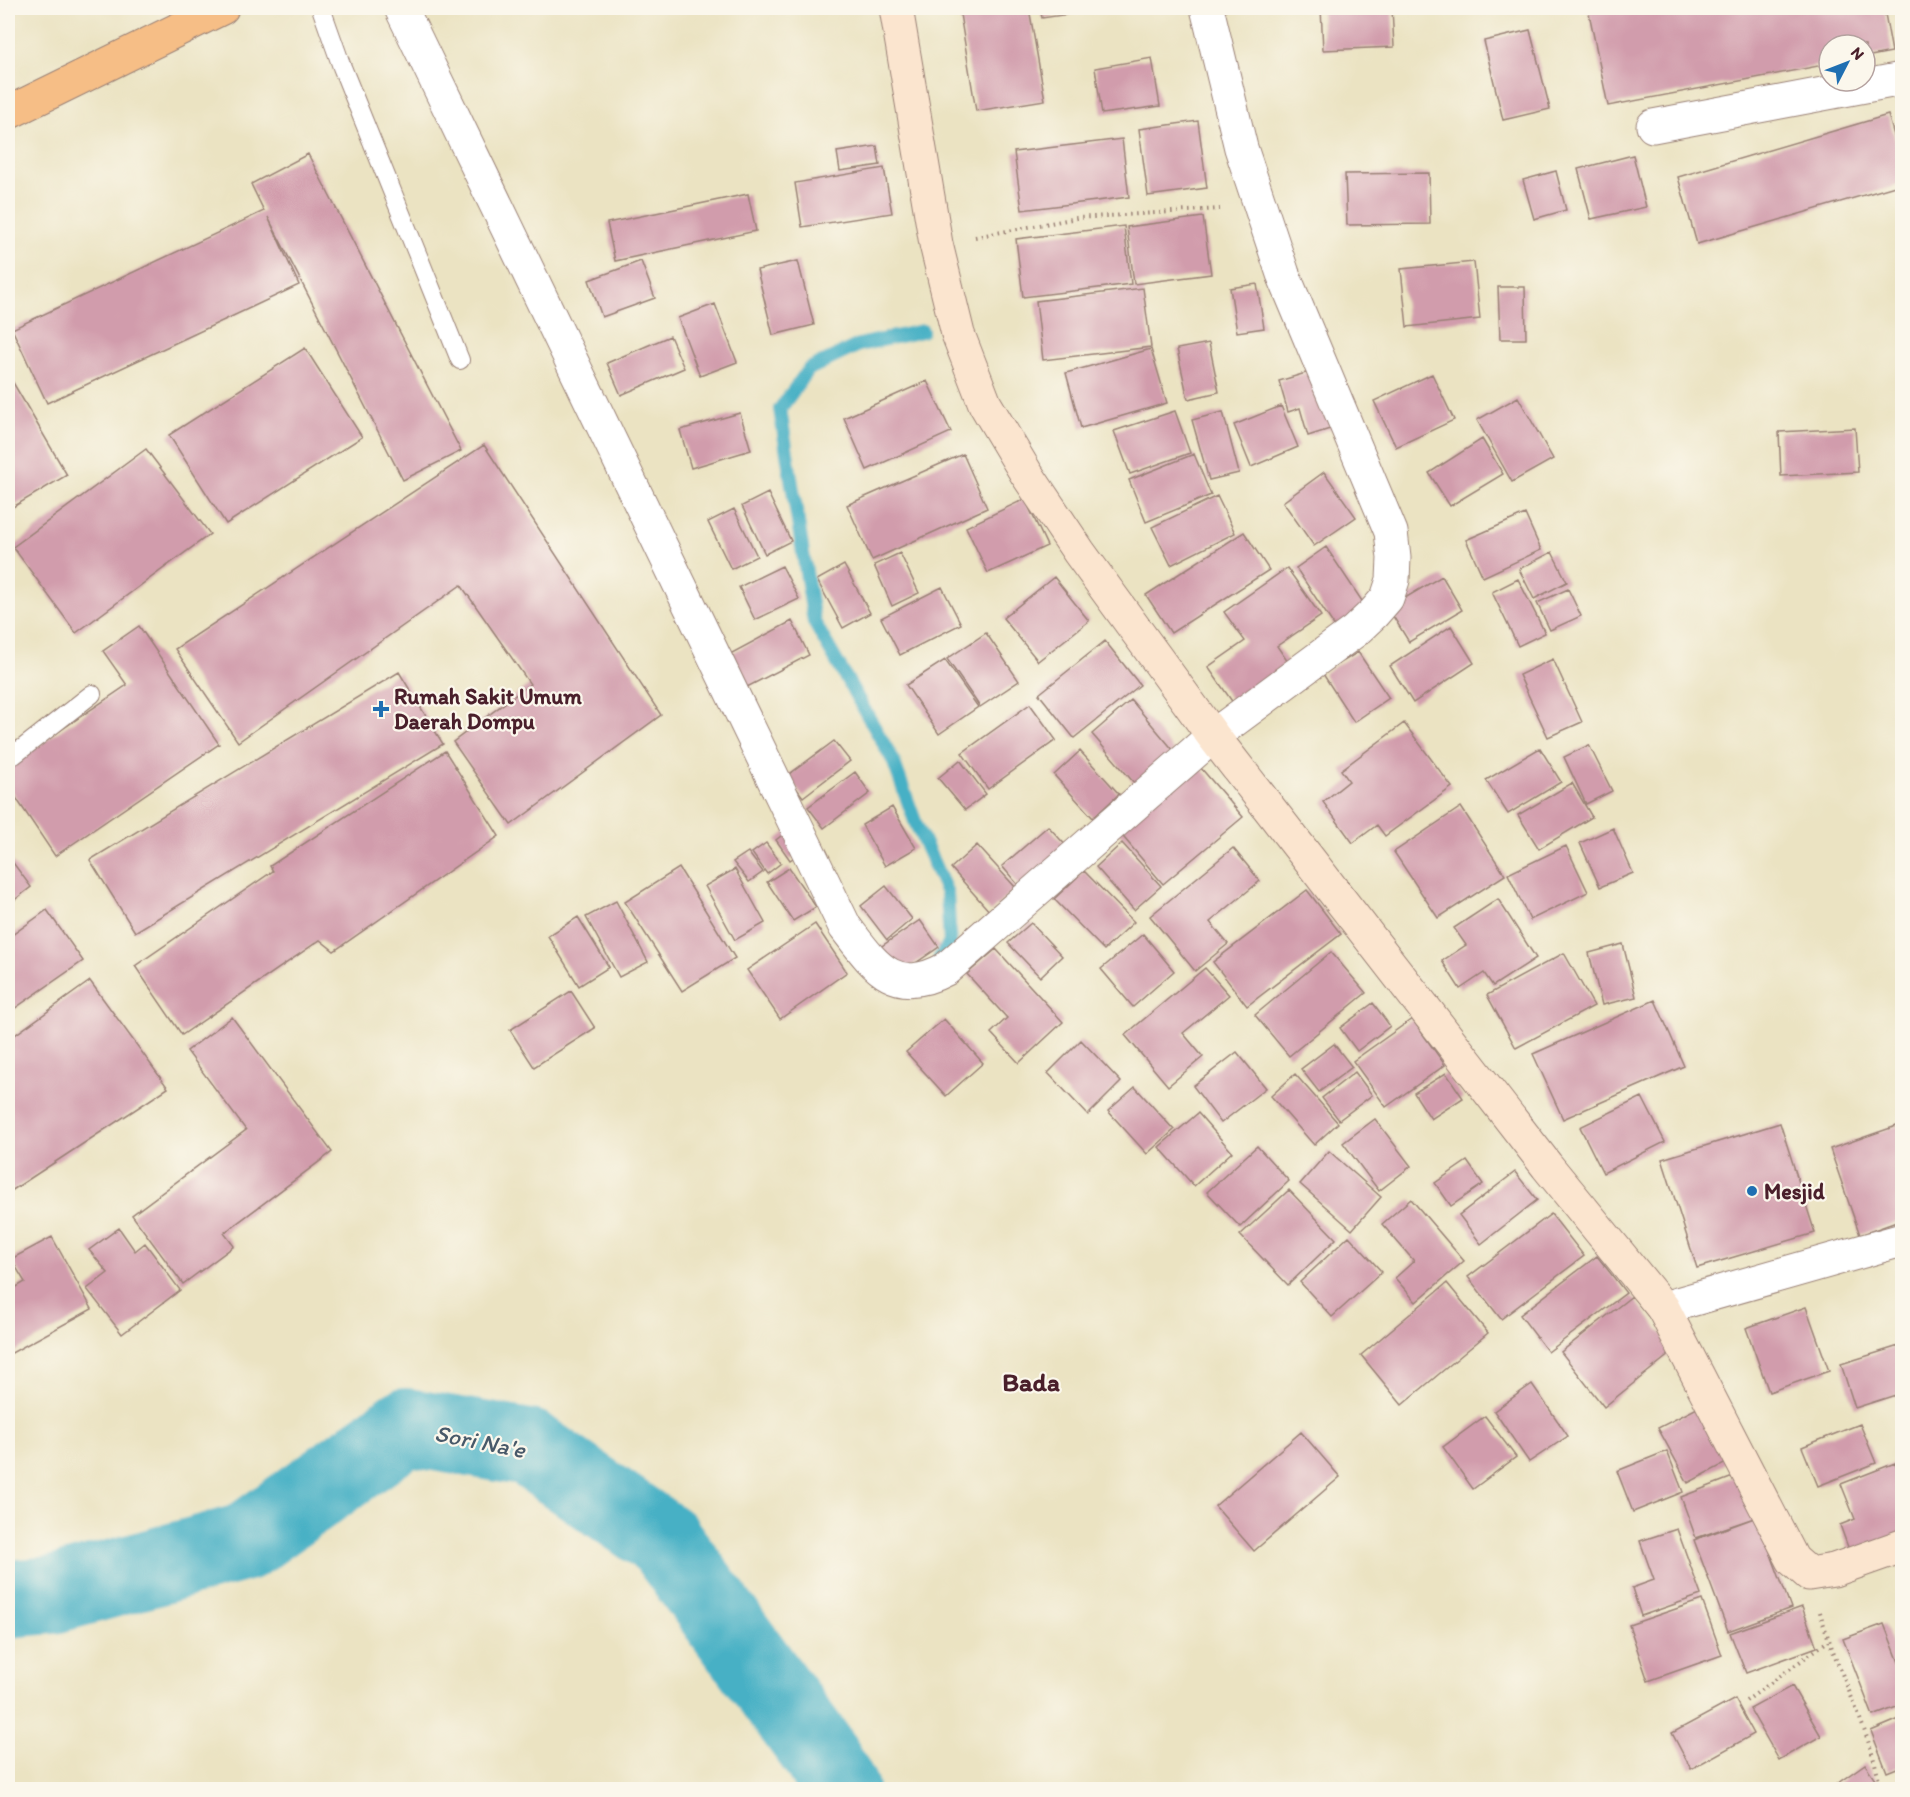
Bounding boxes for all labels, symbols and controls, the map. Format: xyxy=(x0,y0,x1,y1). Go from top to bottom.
north arrow xyxy=(1817,33,1877,93)
text: N xyxy=(1847,43,1868,64)
place label: Rumah Sakit Umum Daerah Dompu xyxy=(394,683,582,735)
marker: Rumah Sakit Umum Daerah Dompu xyxy=(372,700,390,718)
place label: Mesjid xyxy=(1764,1178,1826,1205)
marker: Mesjid xyxy=(1745,1184,1759,1198)
district label: Bada xyxy=(1002,1366,1060,1398)
water label: Sori Na'e xyxy=(432,1418,529,1464)

